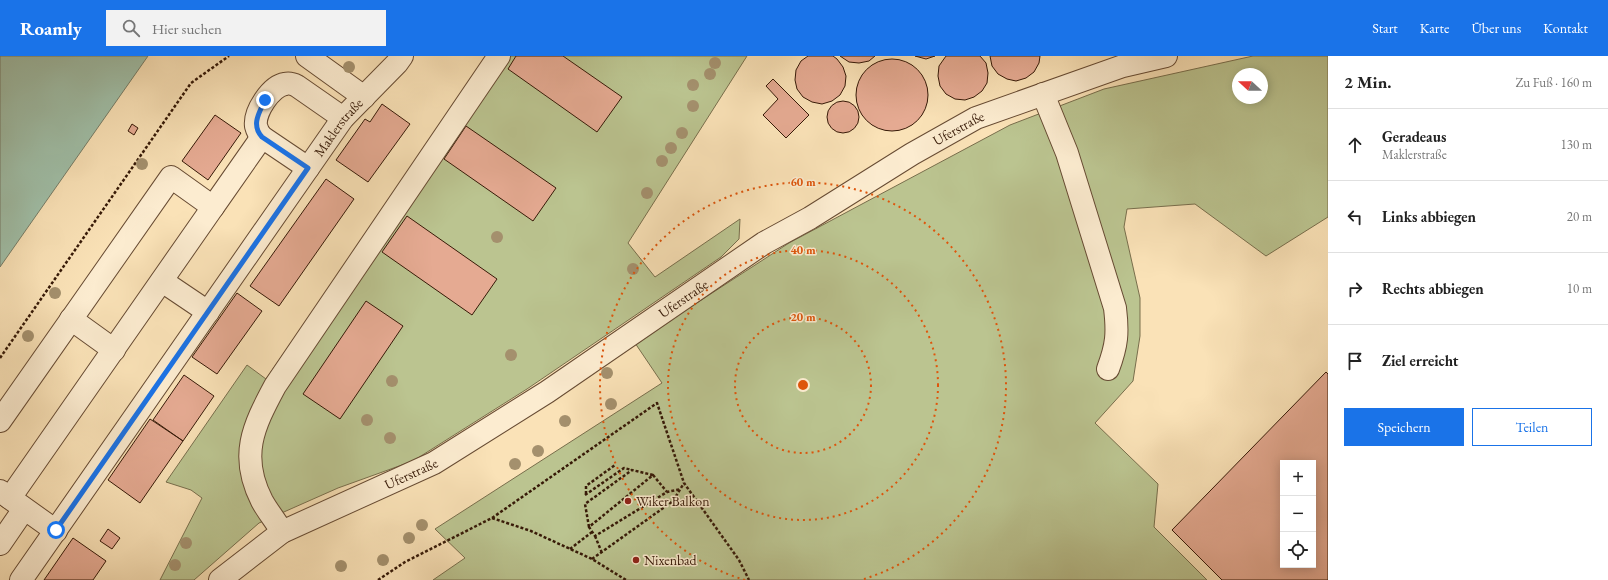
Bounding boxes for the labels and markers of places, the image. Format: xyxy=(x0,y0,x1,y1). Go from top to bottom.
centre of rings xyxy=(796,378,810,392)
place label: Wiker Balkon xyxy=(636,492,710,510)
marker: Wiker Balkon xyxy=(623,496,633,506)
place label: Nixenbad xyxy=(644,551,698,569)
marker: Nixenbad xyxy=(631,555,641,565)

